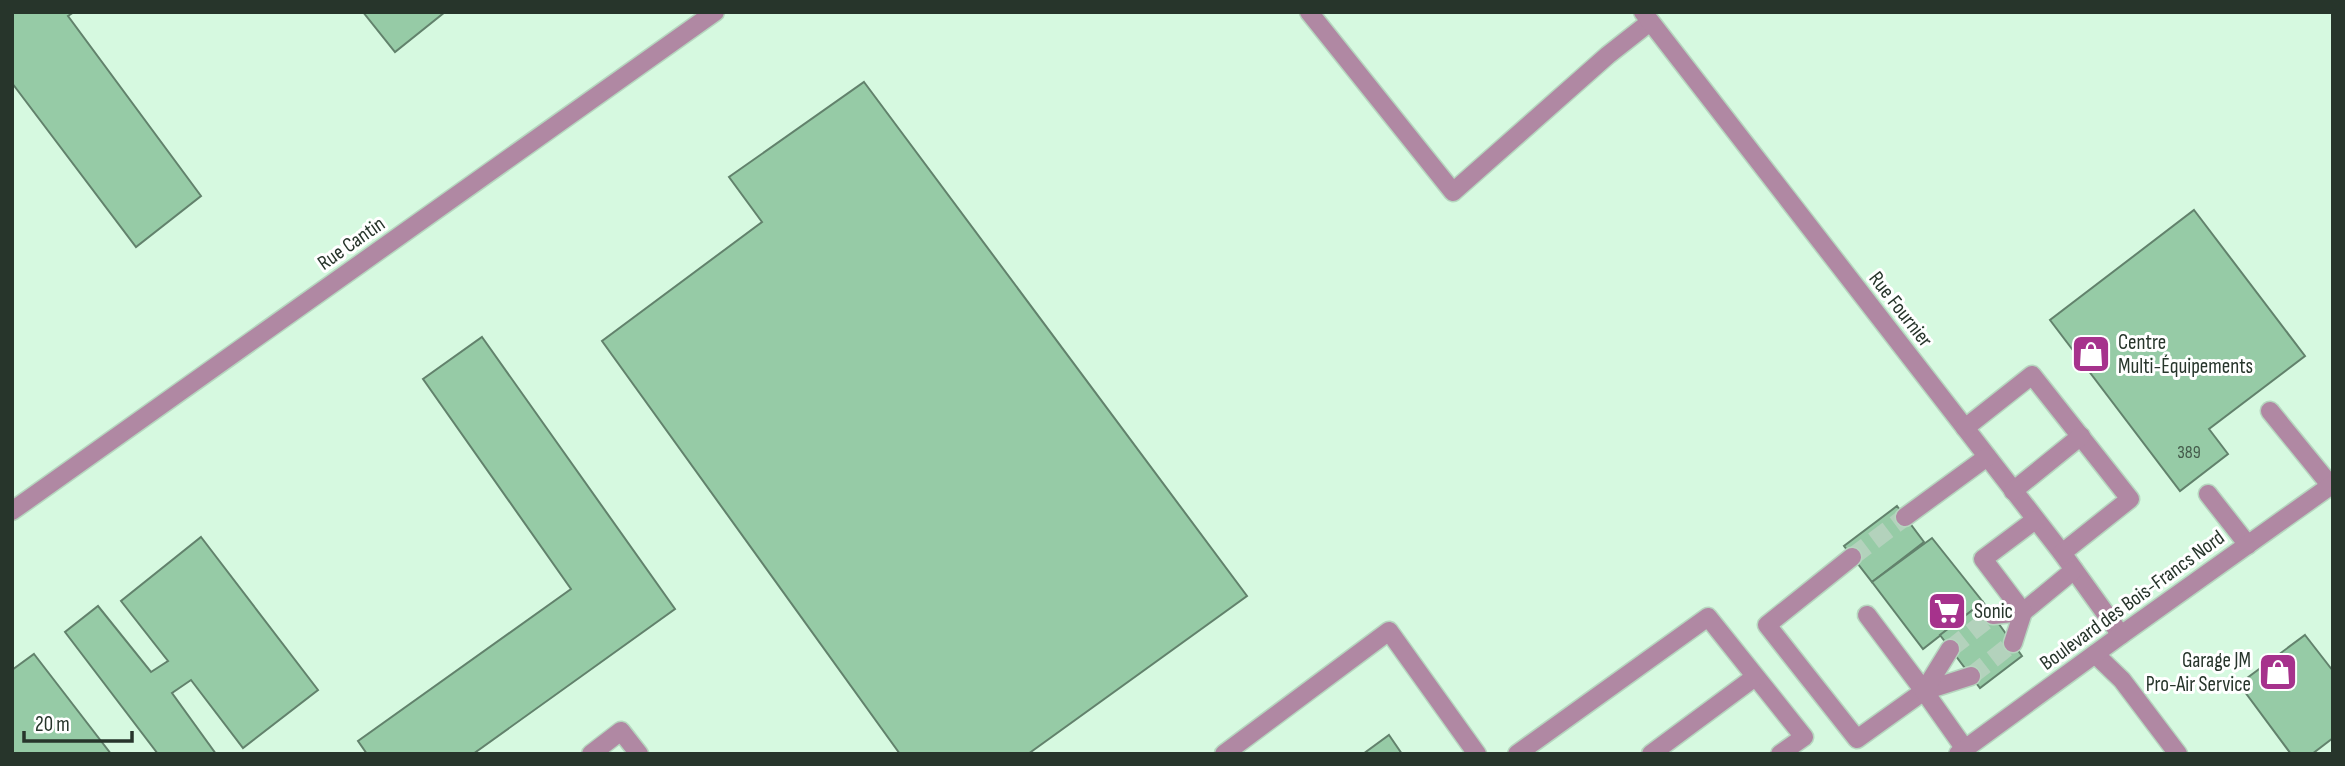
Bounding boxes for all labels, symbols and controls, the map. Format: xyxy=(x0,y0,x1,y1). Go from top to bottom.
street label: Rue Cantin xyxy=(313,211,390,276)
street label: Rue Fournier xyxy=(1863,267,1938,352)
place label: Centre Multi-Équipements xyxy=(2118,330,2253,379)
shop icon: Centre Multi-Équipements xyxy=(2070,333,2112,375)
house number: 389 xyxy=(2177,442,2201,463)
street label: Boulevard des Bois-Francs Nord xyxy=(2035,525,2229,676)
supermarket icon: Sonic xyxy=(1926,590,1968,632)
place label: Sonic xyxy=(1974,599,2013,624)
place label: Garage JM Pro-Air Service xyxy=(2146,648,2251,697)
shop icon: Garage JM Pro-Air Service xyxy=(2257,651,2299,693)
scale bar xyxy=(24,700,133,744)
text: 20 m xyxy=(35,712,70,737)

